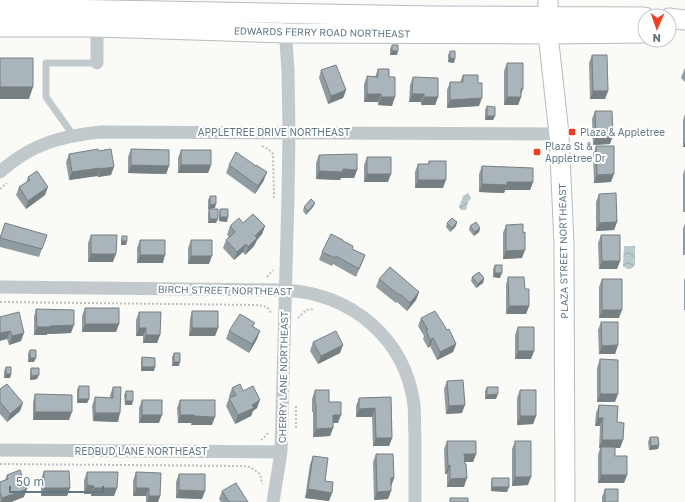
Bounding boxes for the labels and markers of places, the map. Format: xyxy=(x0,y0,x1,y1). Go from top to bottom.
place label: Plaza & Appletree xyxy=(580,126,665,138)
marker: Plaza & Appletree xyxy=(567,127,577,137)
place label: Plaza St & Appletree Dr xyxy=(545,140,606,164)
marker: Plaza St & Appletree Dr xyxy=(532,147,542,157)

